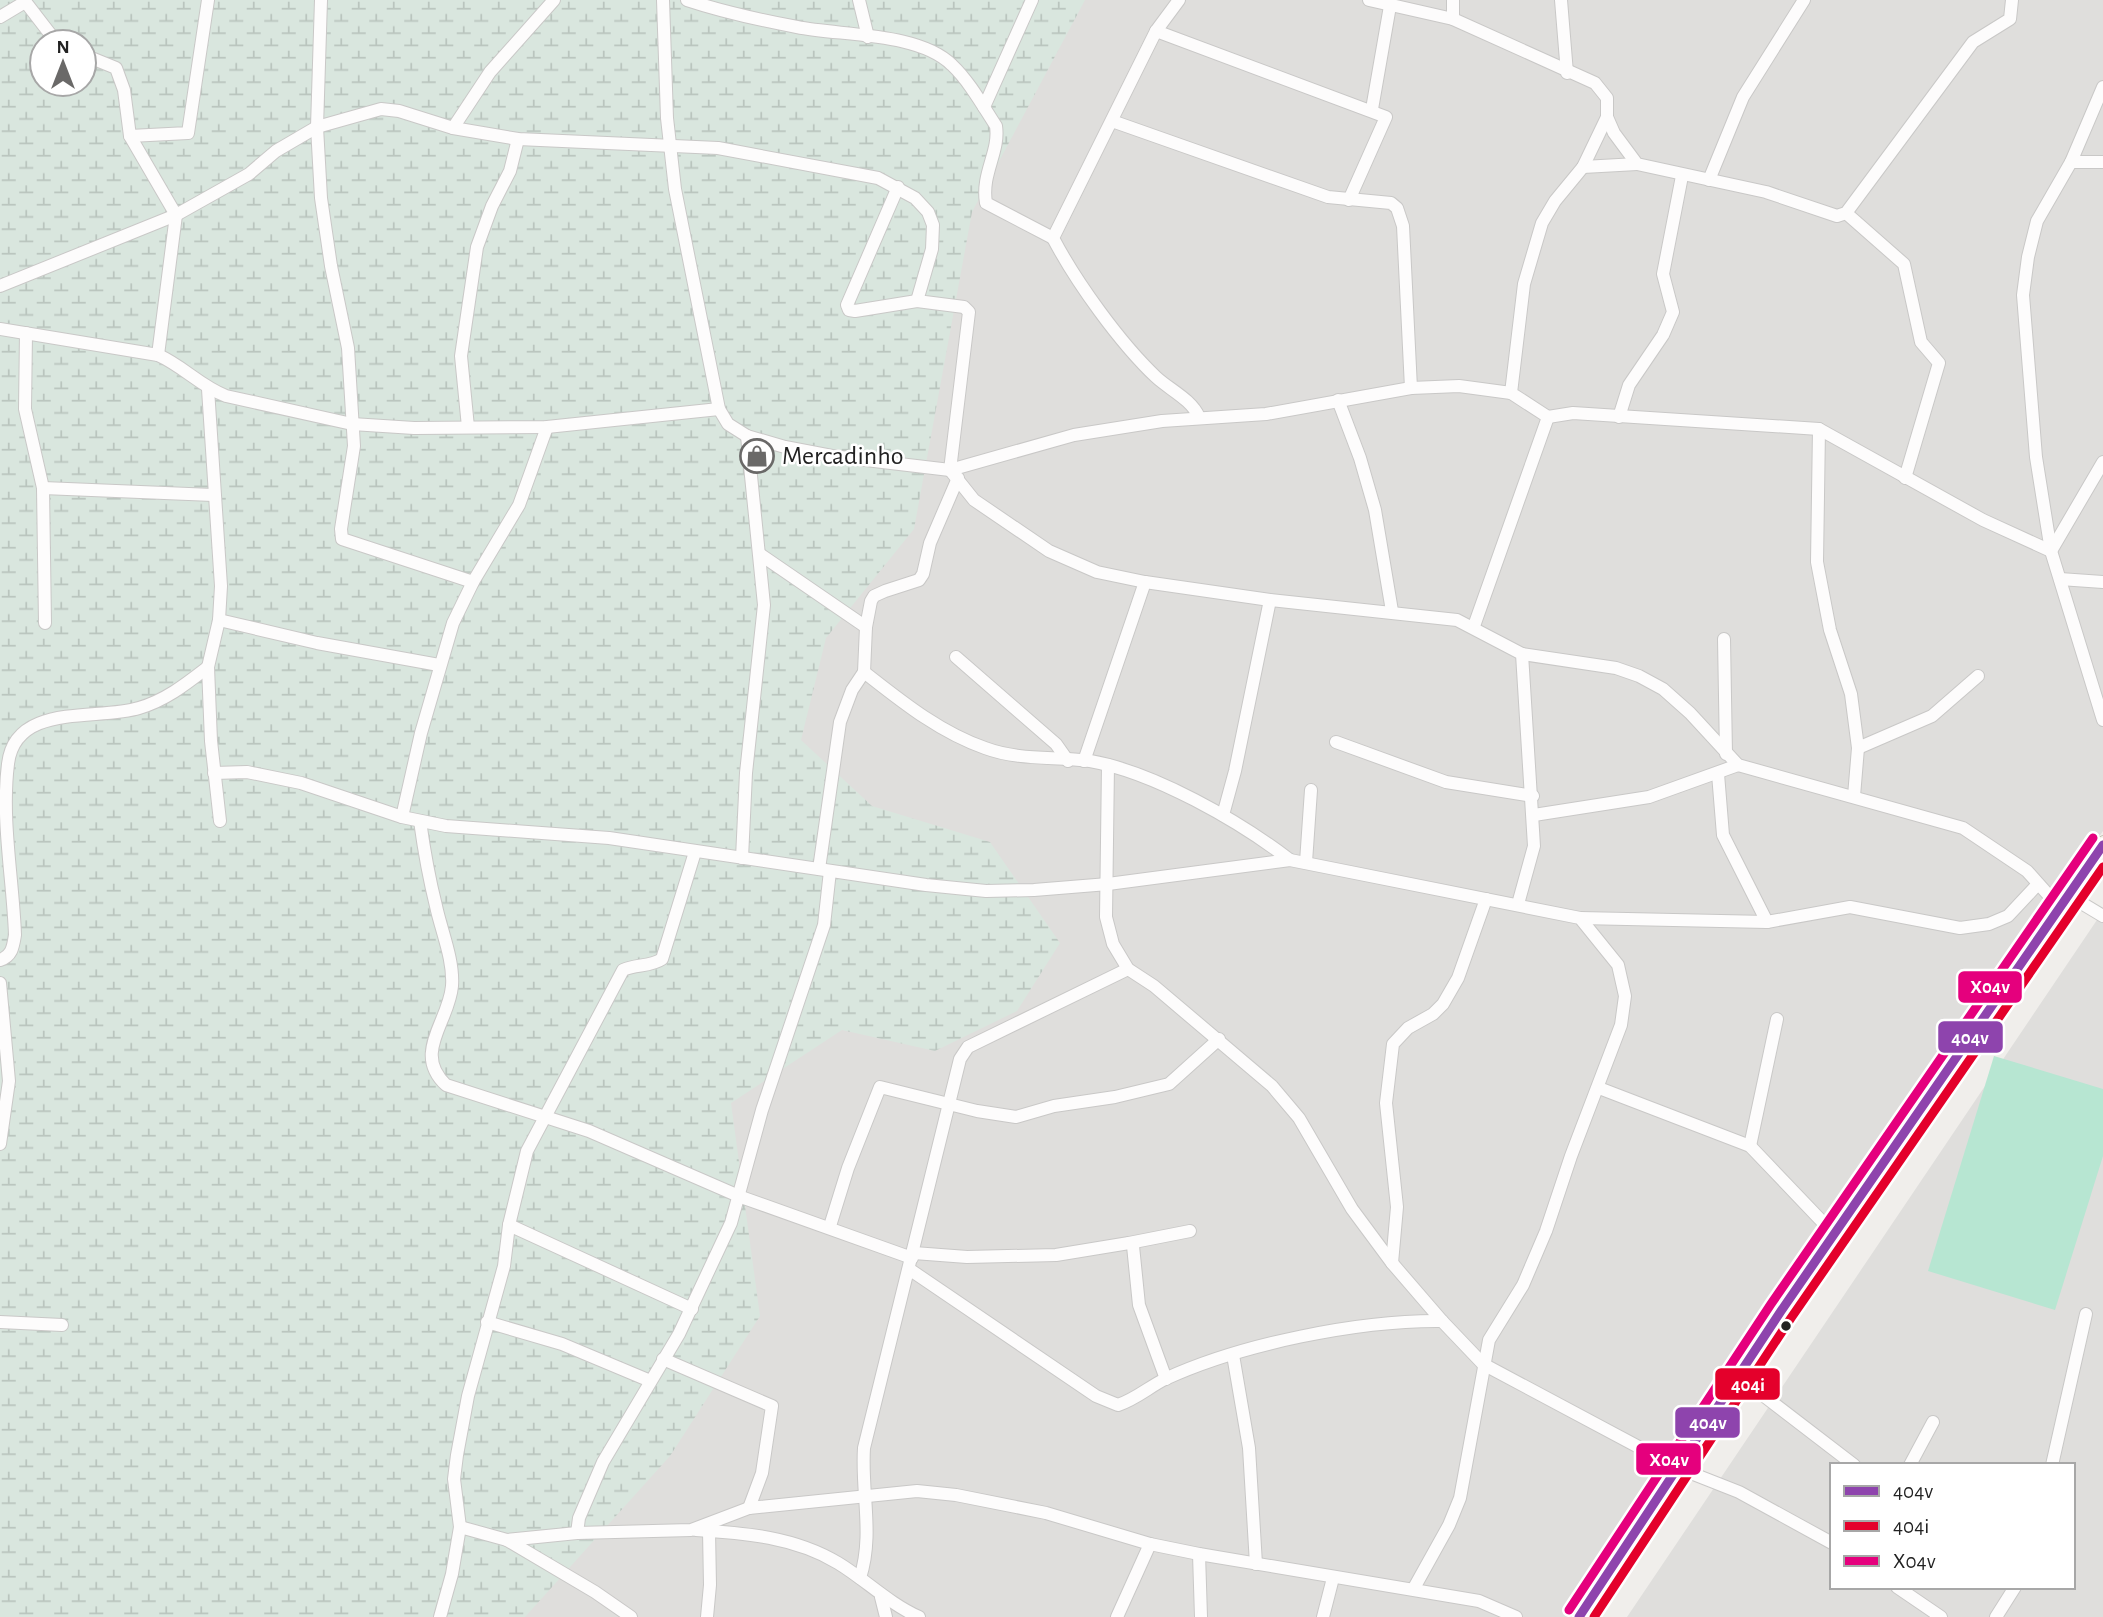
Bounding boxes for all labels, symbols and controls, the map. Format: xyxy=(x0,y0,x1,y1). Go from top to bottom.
north arrow xyxy=(28,28,98,98)
text: N xyxy=(56,38,70,57)
shop icon: Mercadinho xyxy=(738,437,776,475)
place label: Mercadinho xyxy=(782,443,904,469)
line badge: X04v xyxy=(1957,970,2023,1004)
text: X04v xyxy=(1970,978,2010,997)
line badge: 404v xyxy=(1937,1020,2004,1054)
text: 404v xyxy=(1951,1029,1989,1048)
unlabelled marker xyxy=(1779,1319,1793,1333)
line badge: 404i xyxy=(1714,1367,1781,1401)
text: 404i xyxy=(1731,1376,1765,1395)
line badge: 404v xyxy=(1674,1406,1741,1439)
text: 404v xyxy=(1689,1414,1727,1433)
line badge: X04v xyxy=(1635,1442,1702,1476)
text: X04v xyxy=(1649,1451,1689,1470)
legend xyxy=(1830,1463,2075,1589)
text: 404v xyxy=(1893,1481,1933,1502)
text: 404i xyxy=(1893,1516,1929,1537)
text: X04v xyxy=(1893,1551,1936,1572)

